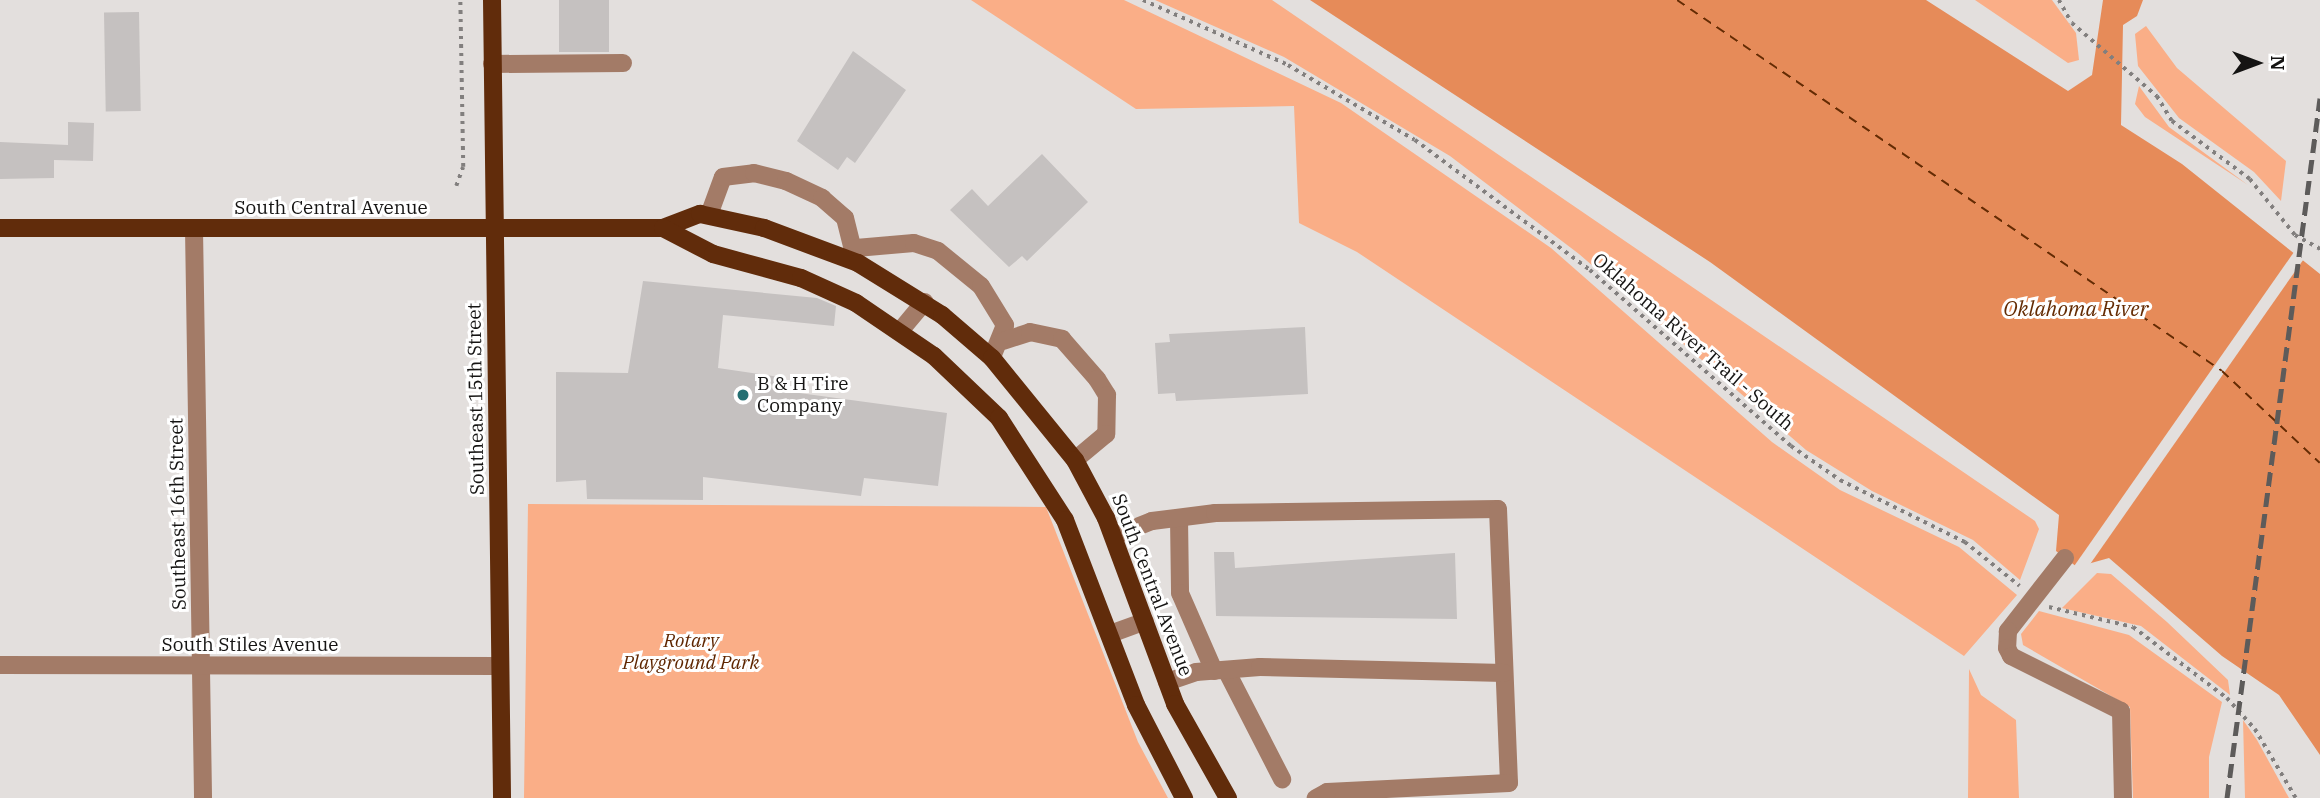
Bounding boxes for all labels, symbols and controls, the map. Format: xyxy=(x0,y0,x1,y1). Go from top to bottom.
north arrow xyxy=(2222,28,2292,98)
text: N xyxy=(2266,55,2290,71)
street label: South Central Avenue xyxy=(234,197,428,219)
street label: Oklahoma River Trail - South xyxy=(1588,248,1798,436)
water label: Oklahoma River xyxy=(2003,295,2149,321)
street label: Southeast 15th Street xyxy=(463,303,489,495)
place label: B & H Tire Company xyxy=(757,373,848,417)
marker: B & H Tire Company xyxy=(735,387,751,403)
street label: Southeast 16th Street xyxy=(165,418,191,610)
street label: South Central Avenue xyxy=(1107,491,1197,679)
park label: Rotary Playground Park xyxy=(622,630,760,674)
street label: South Stiles Avenue xyxy=(162,634,338,656)

